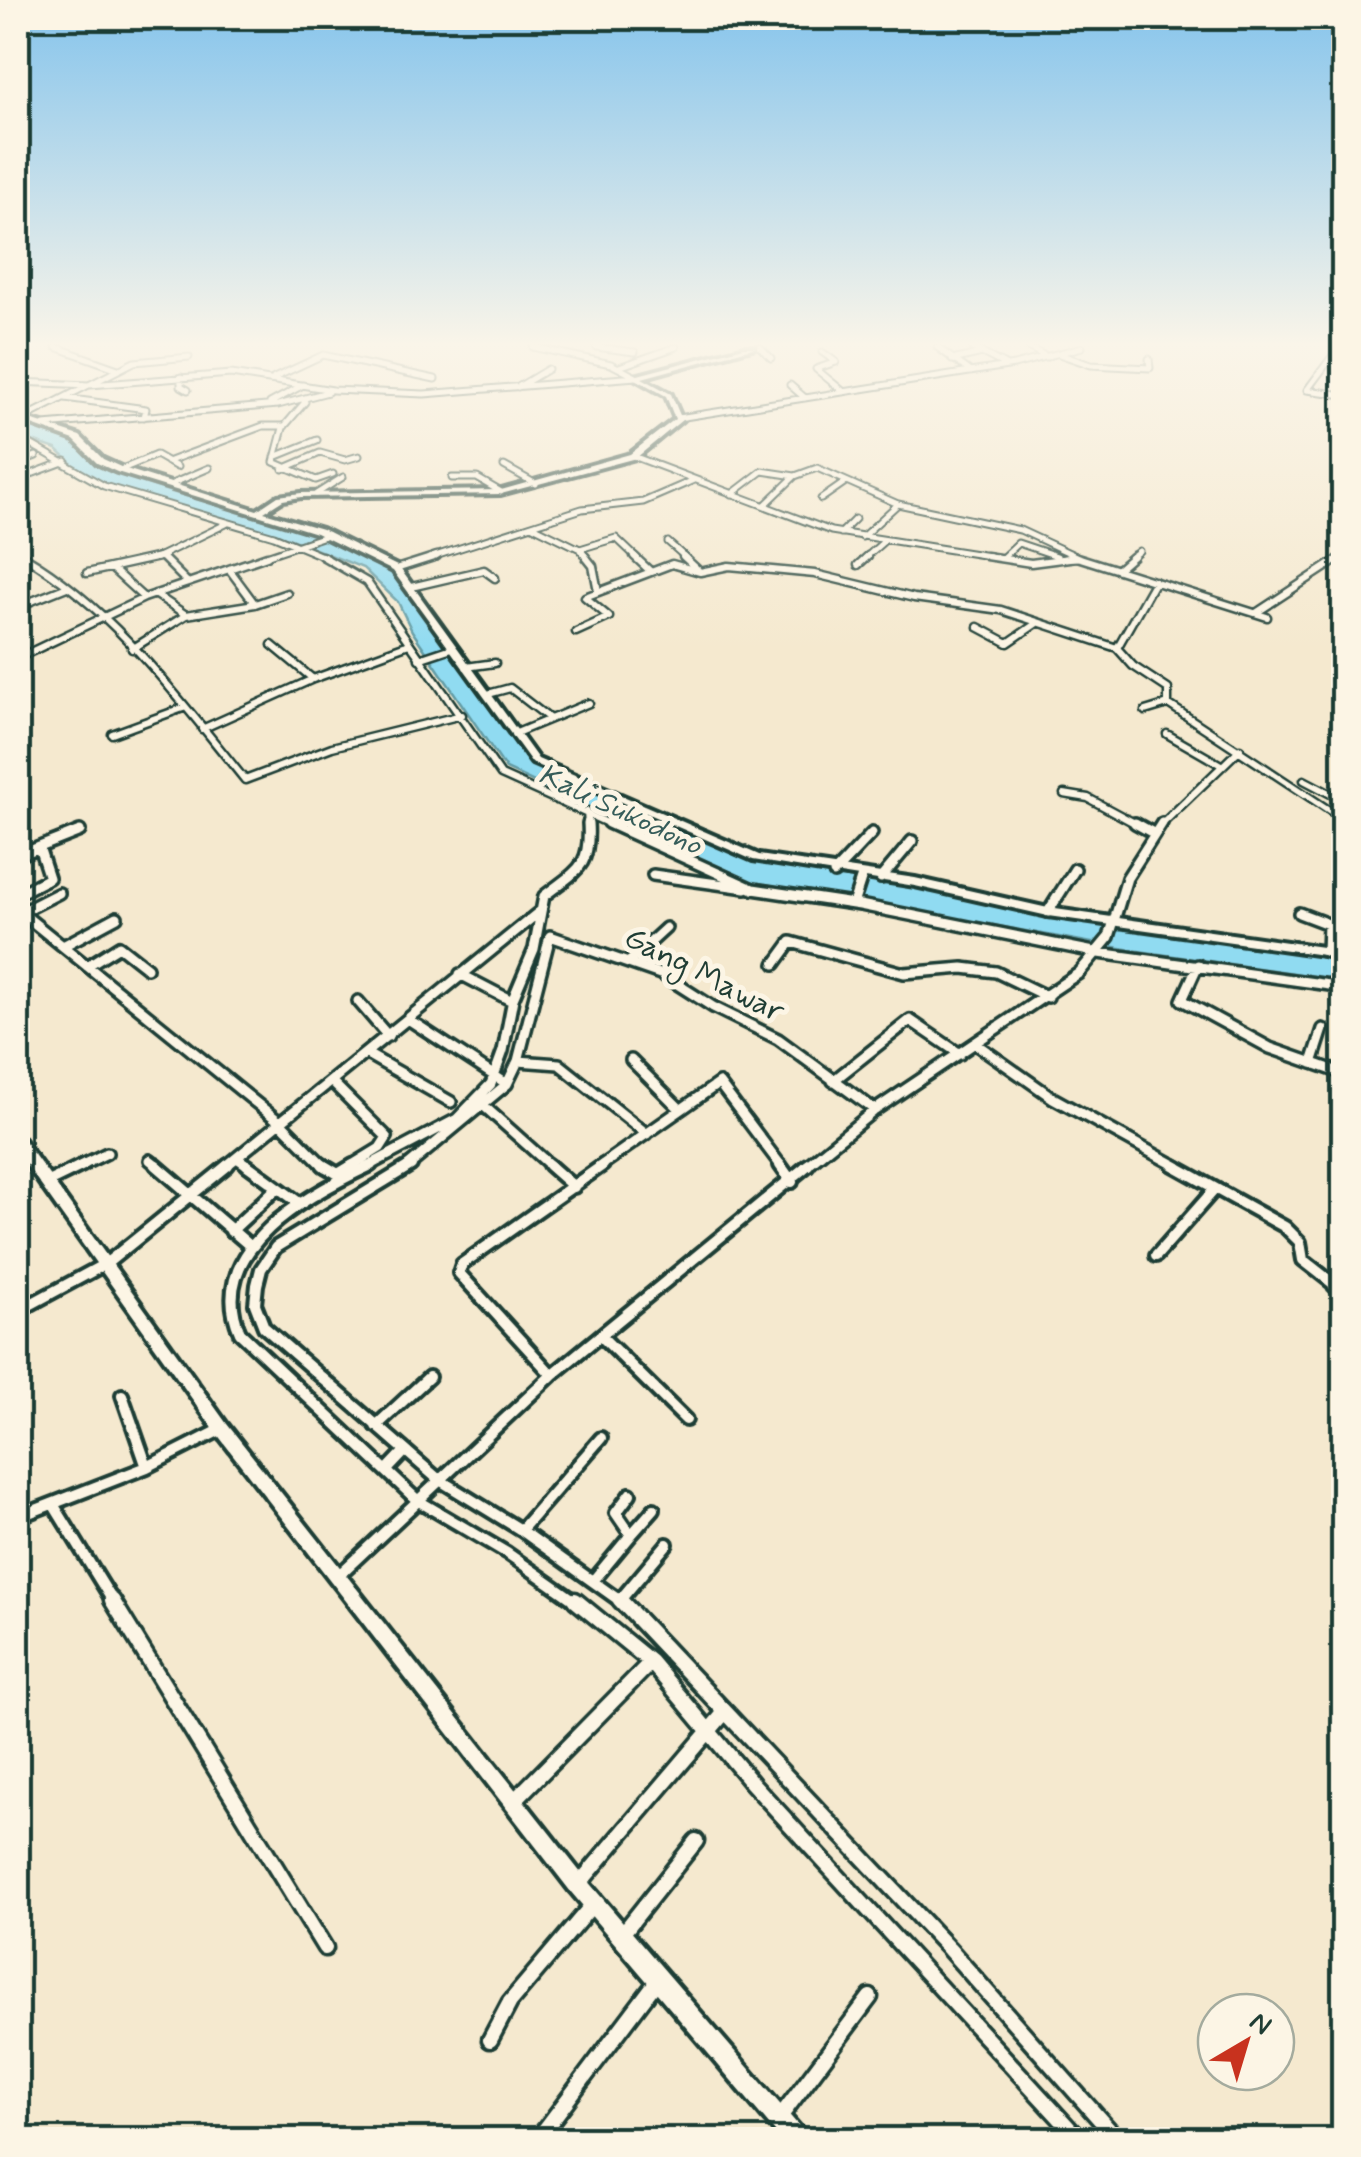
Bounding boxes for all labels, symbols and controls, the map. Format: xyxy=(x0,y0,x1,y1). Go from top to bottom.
water label: Kali Sukodono xyxy=(532,755,709,865)
street label: Gang Mawar xyxy=(616,917,791,1035)
north arrow xyxy=(1196,1992,1296,2092)
text: N xyxy=(1241,2004,1279,2045)

